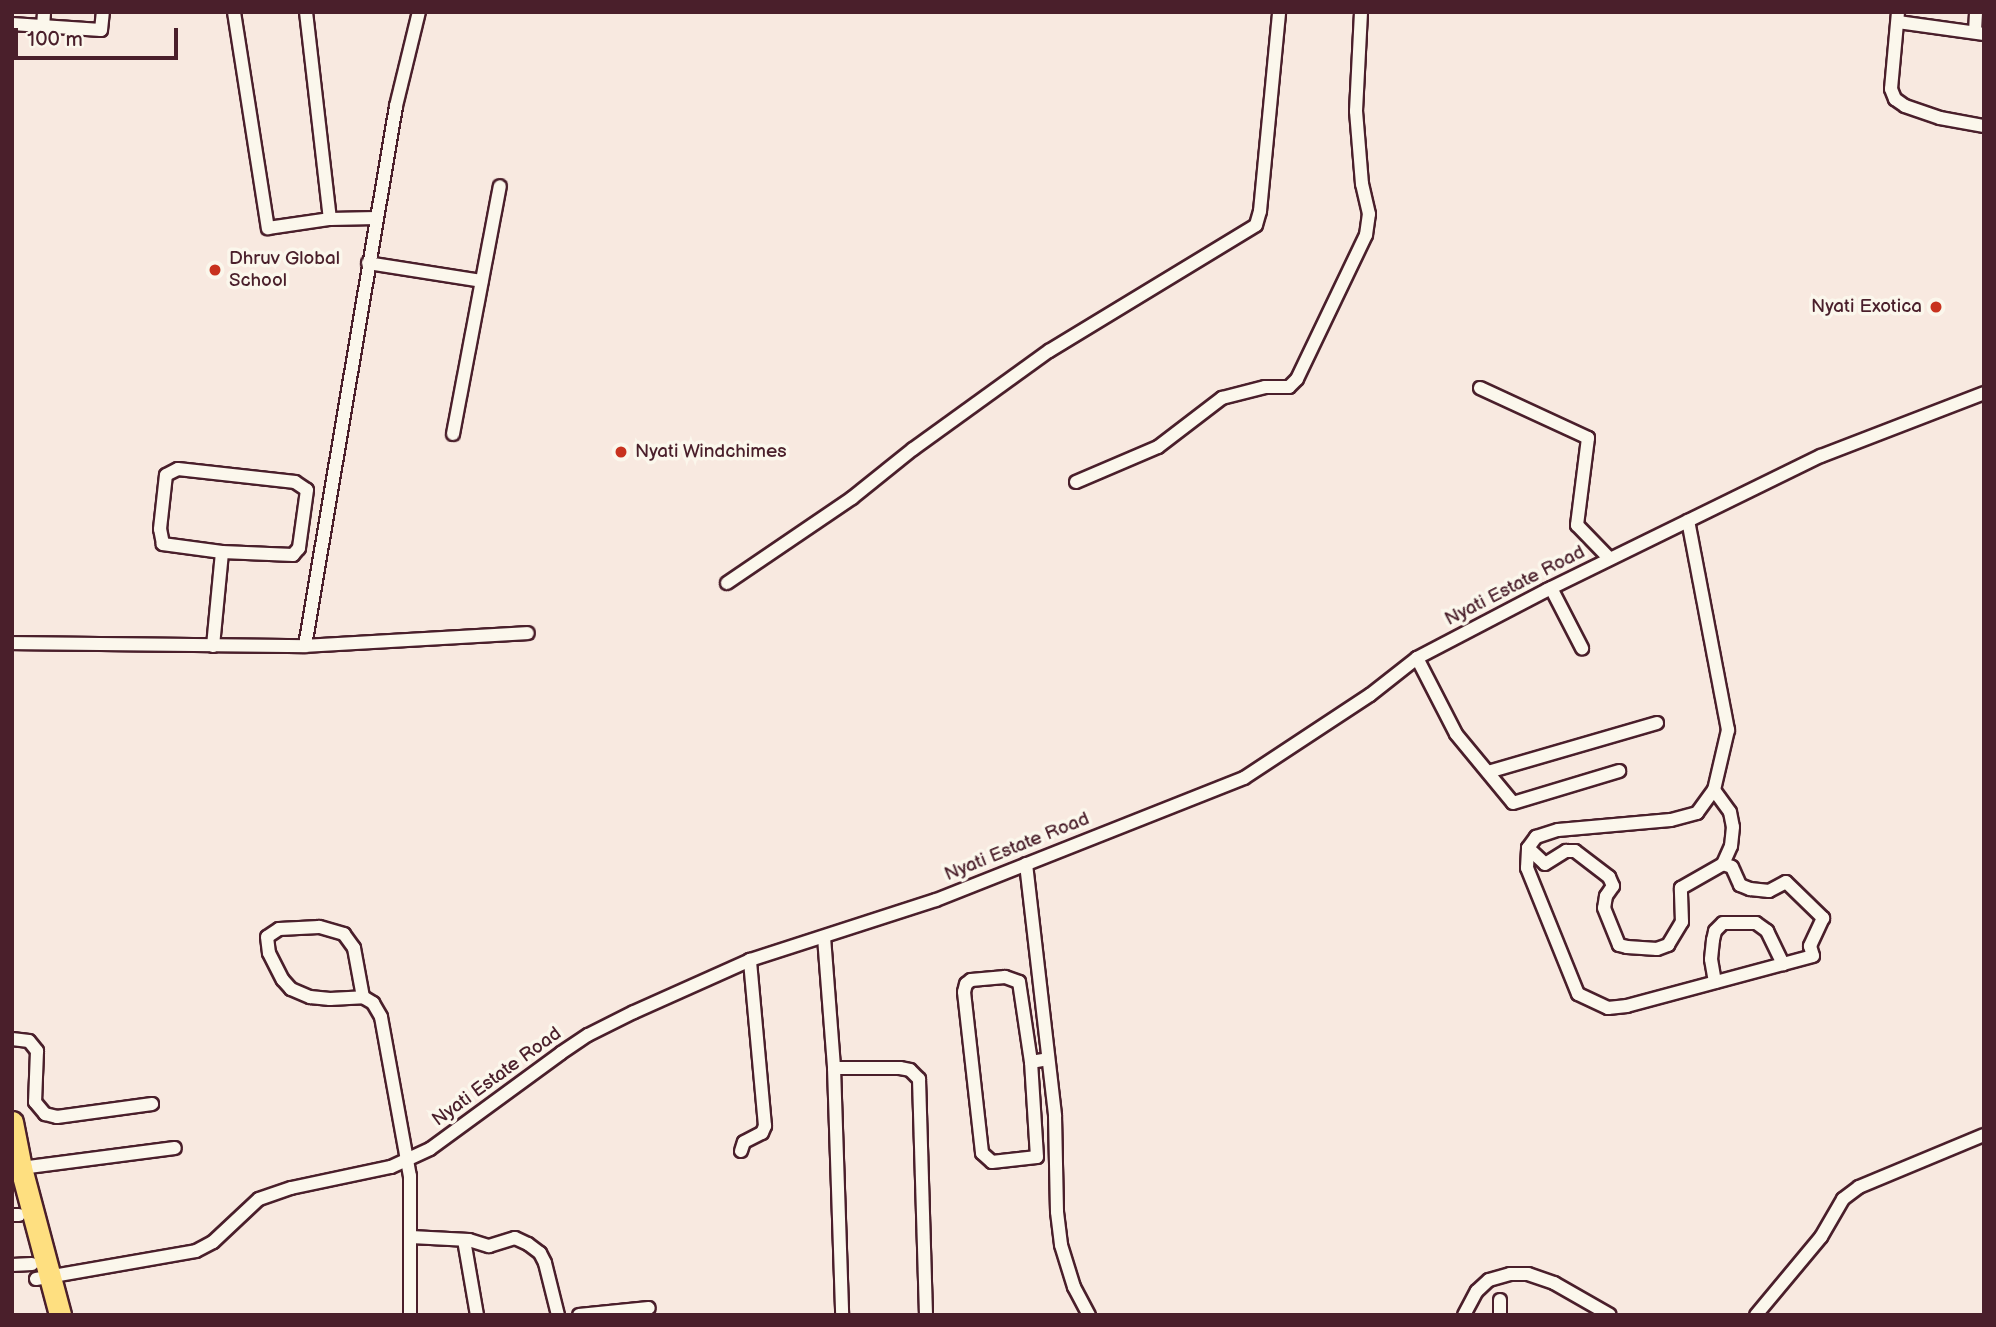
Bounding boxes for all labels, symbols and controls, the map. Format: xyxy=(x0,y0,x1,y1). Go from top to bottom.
scale bar xyxy=(18,14,182,58)
text: 100 m xyxy=(27,27,83,52)
place label: Dhruv Global School xyxy=(229,248,340,292)
marker: Dhruv Global School xyxy=(207,262,223,278)
place label: Nyati Exotica xyxy=(1811,296,1922,318)
marker: Nyati Exotica xyxy=(1928,299,1944,315)
place label: Nyati Windchimes xyxy=(635,441,787,463)
marker: Nyati Windchimes xyxy=(613,444,629,460)
street label: Nyati Estate Road xyxy=(1441,541,1589,631)
street label: Nyati Estate Road xyxy=(941,808,1093,886)
street label: Nyati Estate Road xyxy=(428,1022,566,1132)

